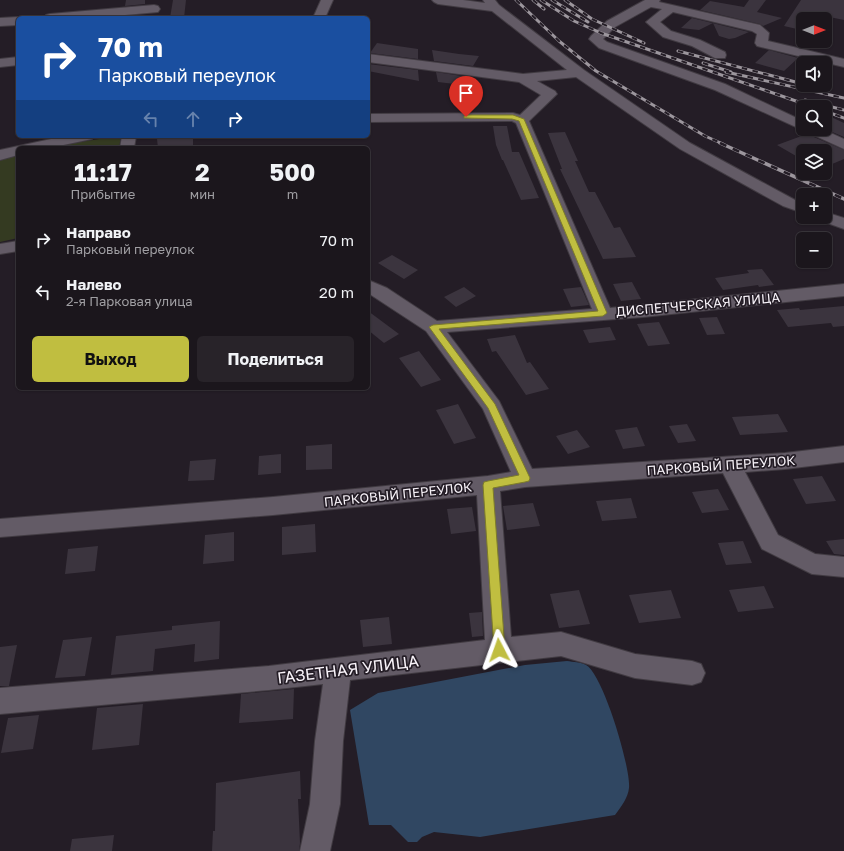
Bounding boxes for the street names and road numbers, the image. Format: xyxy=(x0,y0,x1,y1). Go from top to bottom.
street label: ДИСПЕТЧЕРСКАЯ УЛИЦА xyxy=(615,289,781,319)
street label: ПАРКОВЫЙ ПЕРЕУЛОК xyxy=(646,452,796,478)
street label: ПАРКОВЫЙ ПЕРЕУЛОК xyxy=(323,478,473,510)
street label: ГАЗЕТНАЯ УЛИЦА xyxy=(276,650,420,688)

